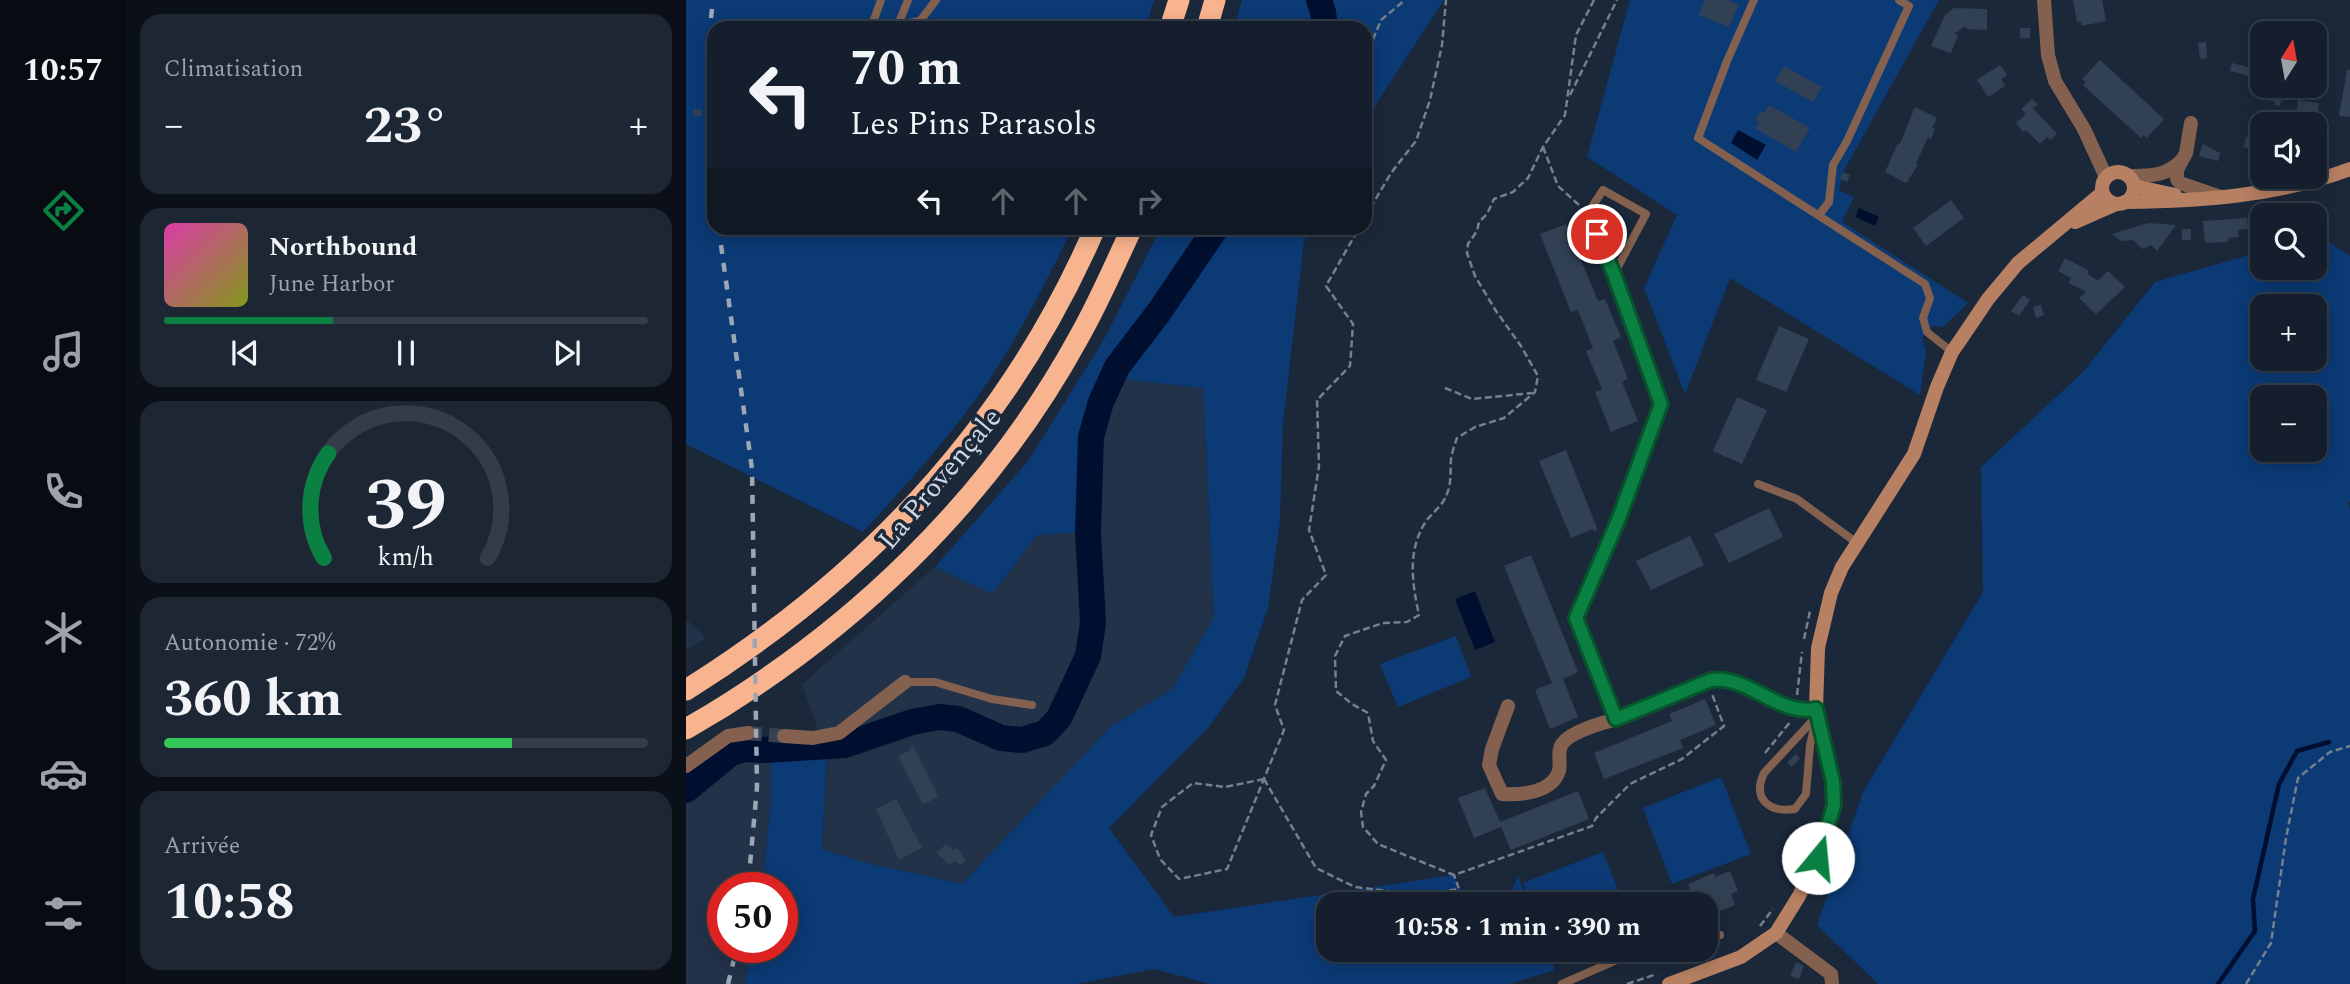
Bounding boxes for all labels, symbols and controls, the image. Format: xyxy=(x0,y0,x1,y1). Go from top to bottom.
north arrow xyxy=(2250,21,2328,98)
map controls xyxy=(2250,21,2327,462)
text: 70 m xyxy=(850,32,961,107)
text: 10:57 xyxy=(23,46,103,95)
icon: left xyxy=(735,49,826,140)
text: Climatisation xyxy=(164,52,303,87)
text: 23° xyxy=(364,87,448,166)
text: − xyxy=(164,97,183,155)
text: + xyxy=(629,97,648,155)
text: Les Pins Parasols xyxy=(850,100,1097,149)
button: sound xyxy=(2250,112,2327,189)
icon: left xyxy=(911,182,949,220)
icon: ahead xyxy=(984,182,1022,220)
icon: ahead xyxy=(1057,182,1095,220)
icon: right xyxy=(1130,182,1168,220)
icon: directions xyxy=(39,186,88,235)
button: search xyxy=(2250,203,2327,280)
pin xyxy=(1567,204,1627,264)
icon: arrive xyxy=(1578,215,1616,253)
text: Northbound xyxy=(269,227,417,267)
text: June Harbor xyxy=(269,267,394,302)
button: + xyxy=(2250,294,2327,371)
icon: music xyxy=(39,327,88,376)
icon: previous xyxy=(226,334,264,372)
icon: pause xyxy=(387,334,425,372)
icon: next xyxy=(548,334,586,372)
button: − xyxy=(2250,385,2327,462)
street label: La Provençale xyxy=(868,398,1012,560)
text: 39 xyxy=(365,451,447,562)
icon: phone xyxy=(39,467,88,516)
text: km/h xyxy=(378,539,434,577)
icon: climate xyxy=(39,608,88,657)
text: Autonomie · 72% xyxy=(164,626,336,661)
text: 360 km xyxy=(164,660,343,739)
icon: car xyxy=(39,749,88,798)
position arrow xyxy=(1781,821,1855,895)
text: Arrivée xyxy=(164,829,240,864)
text: 10:58 xyxy=(164,863,295,942)
speed limit sign: 50 xyxy=(707,872,798,963)
icon: filters xyxy=(39,889,88,938)
text: 10:58 · 1 min · 390 m xyxy=(1393,907,1641,947)

